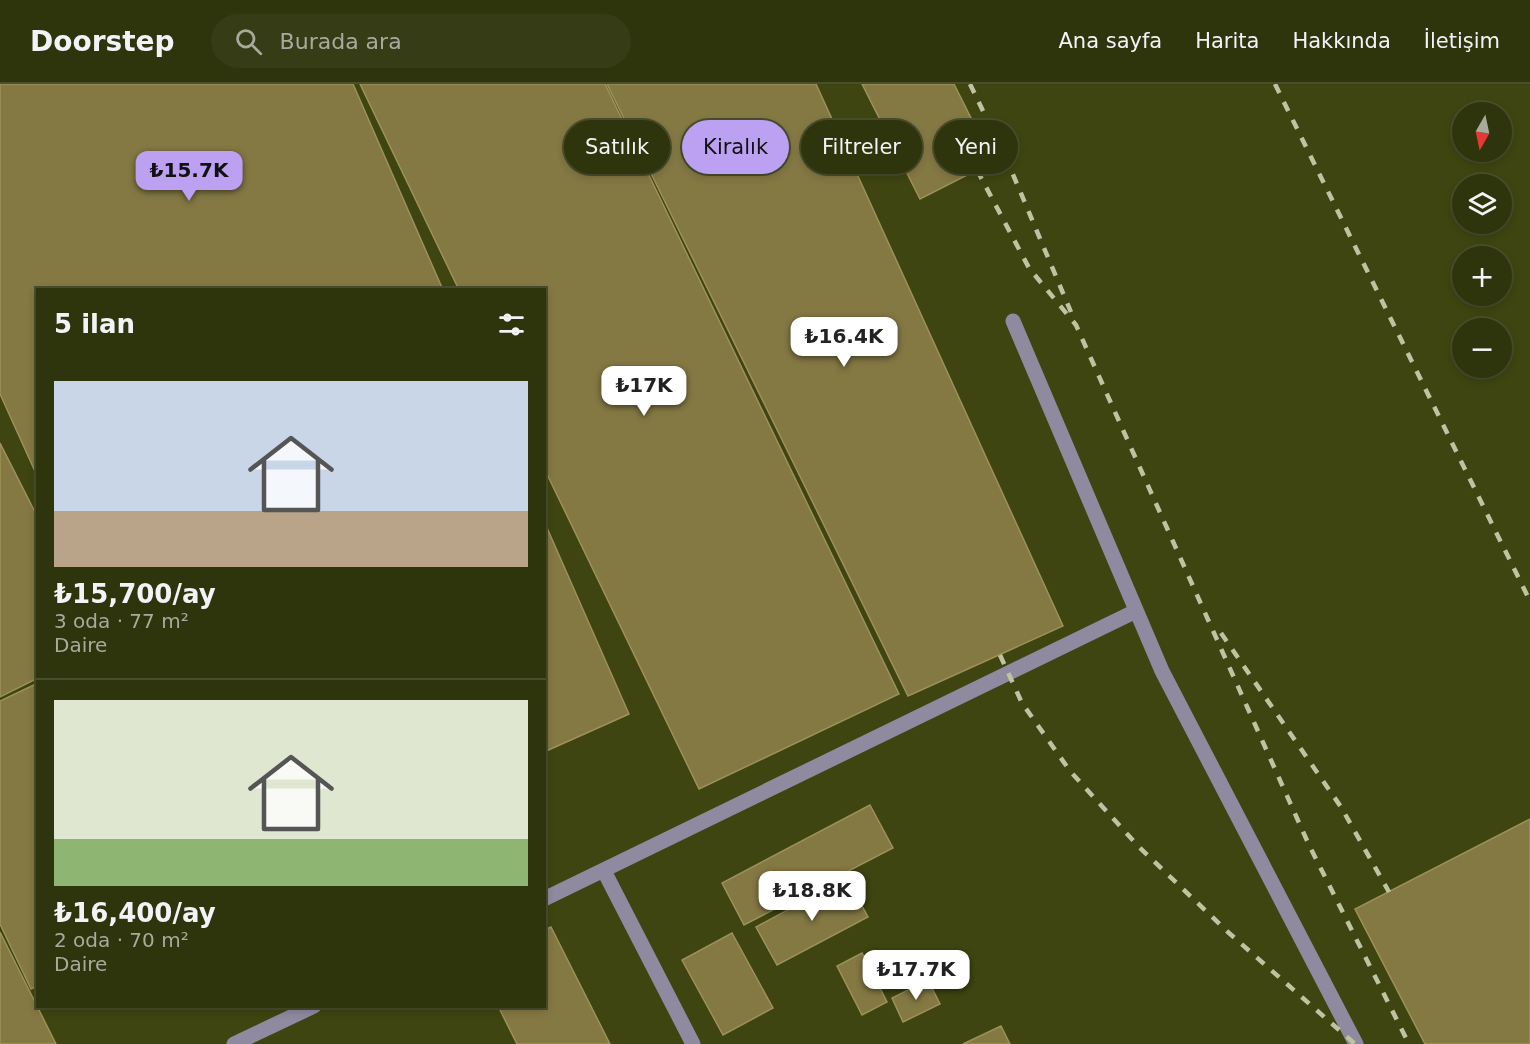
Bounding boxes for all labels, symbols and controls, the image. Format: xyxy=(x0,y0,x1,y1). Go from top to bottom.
search box xyxy=(211,14,631,68)
text: Doorstep xyxy=(30,25,175,58)
icon: search xyxy=(232,25,265,58)
text: Burada ara xyxy=(280,29,402,54)
text: Ana sayfa xyxy=(1058,29,1162,53)
text: Harita xyxy=(1195,29,1259,53)
text: Hakkında xyxy=(1292,29,1391,53)
text: İletişim xyxy=(1424,29,1500,53)
north arrow xyxy=(1452,102,1512,162)
map controls xyxy=(1452,102,1512,378)
chip: Satılık xyxy=(564,120,670,174)
chip: Kiralık xyxy=(682,120,789,174)
chip: Filtreler xyxy=(801,120,922,174)
chip: Yeni xyxy=(934,120,1018,174)
pin: ₺15.7K xyxy=(140,151,238,202)
text: ₺15.7K xyxy=(150,158,228,182)
button: layers xyxy=(1452,174,1512,234)
button: + xyxy=(1452,246,1512,306)
icon: filters xyxy=(495,308,528,341)
text: 5 ilan xyxy=(54,309,135,339)
pin: ₺16.4K xyxy=(795,317,893,368)
button: − xyxy=(1452,318,1512,378)
text: ₺16.4K xyxy=(805,324,883,348)
pin: ₺17K xyxy=(608,366,680,417)
text: ₺17K xyxy=(615,373,673,397)
icon: home xyxy=(237,420,345,528)
text: ₺15,700/ay xyxy=(54,579,216,609)
text: 3 oda · 77 m² xyxy=(54,609,189,633)
text: Daire xyxy=(54,633,107,657)
icon: home xyxy=(237,739,345,847)
pin: ₺18.8K xyxy=(763,871,861,922)
text: ₺18.8K xyxy=(773,878,851,902)
text: ₺16,400/ay xyxy=(54,898,216,928)
text: 2 oda · 70 m² xyxy=(54,928,189,952)
pin: ₺17.7K xyxy=(867,950,965,1001)
text: Daire xyxy=(54,952,107,976)
text: ₺17.7K xyxy=(877,957,955,981)

